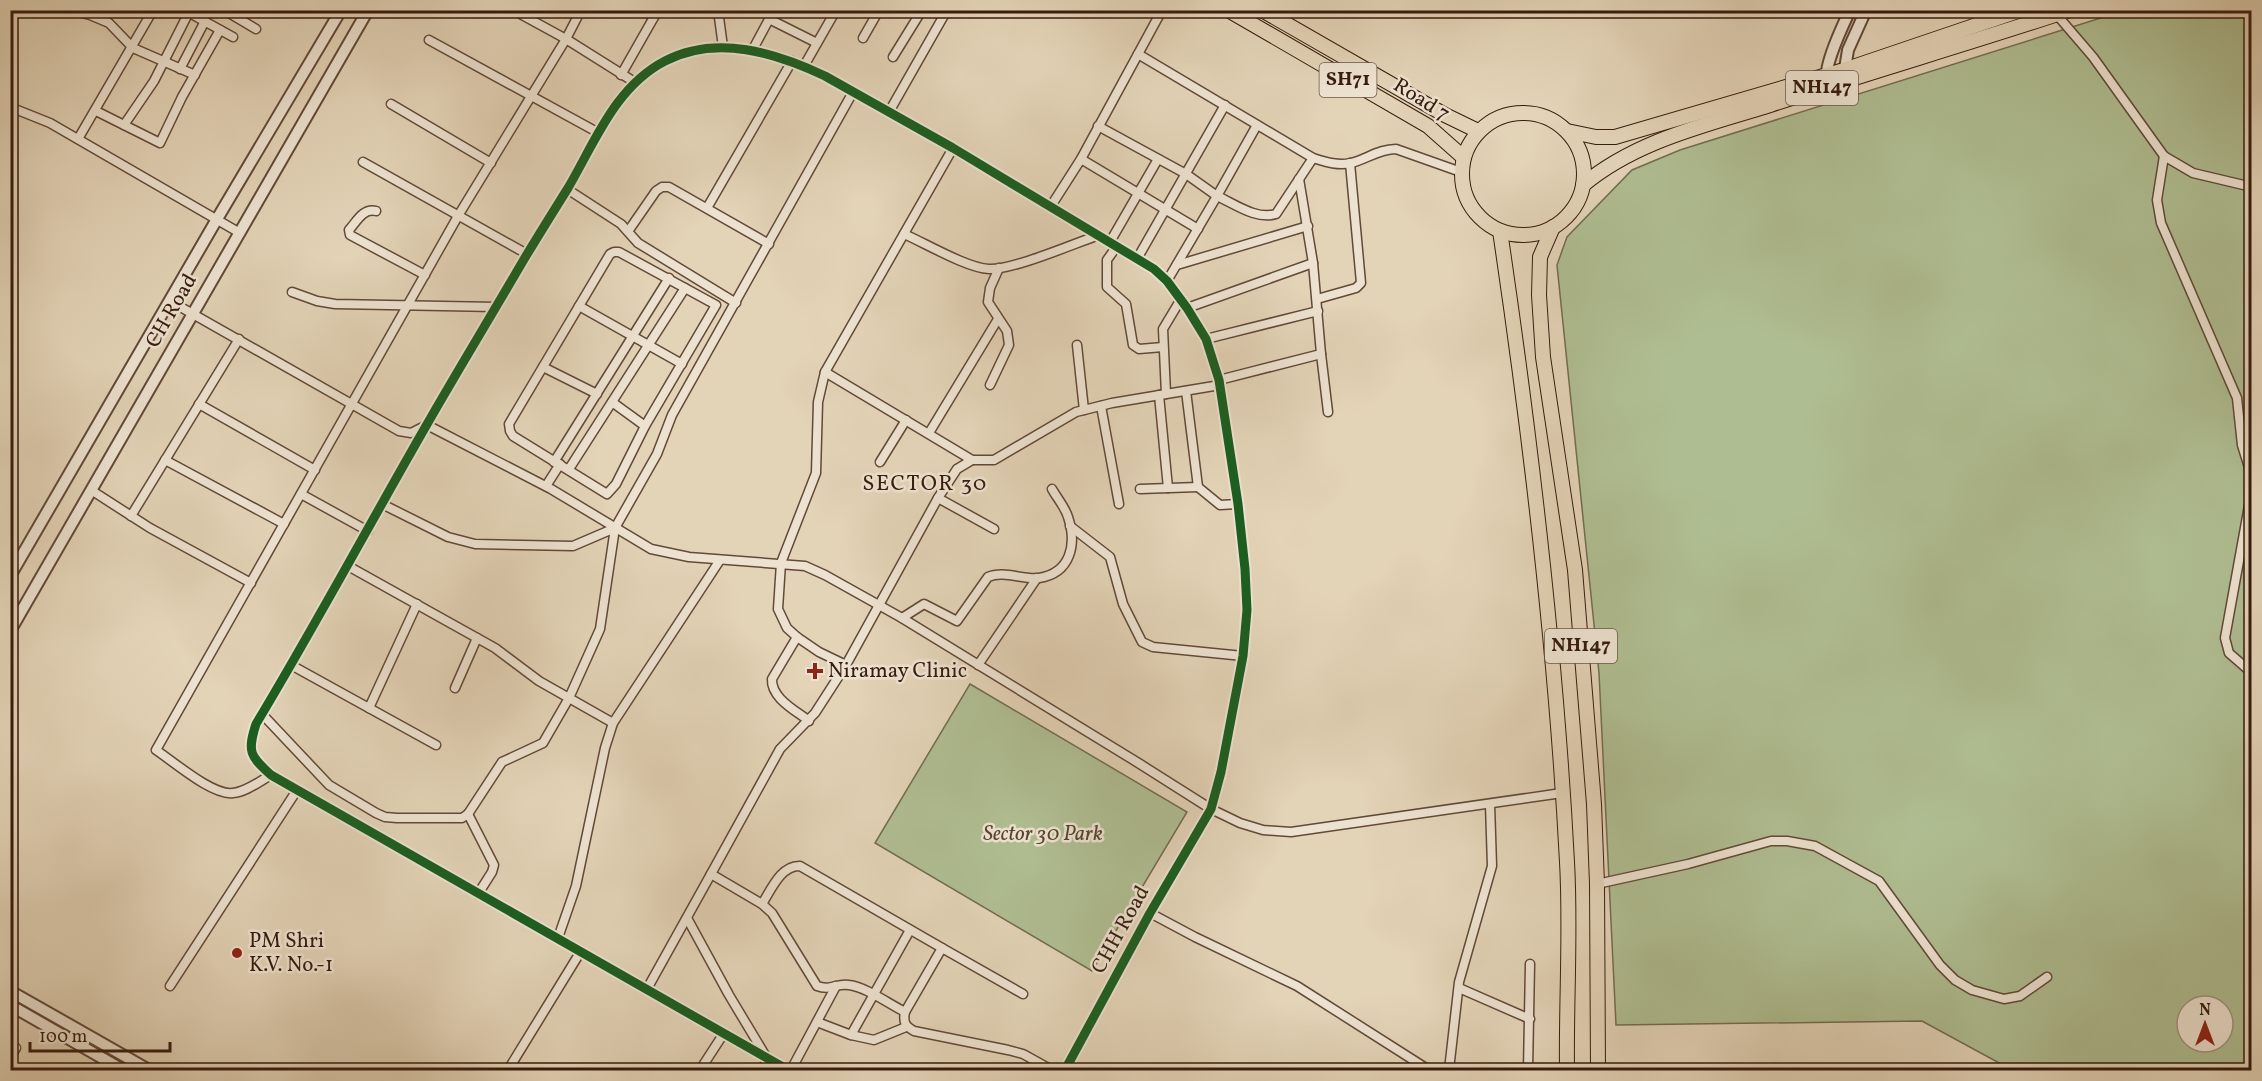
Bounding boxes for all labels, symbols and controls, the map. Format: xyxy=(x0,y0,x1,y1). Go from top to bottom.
road number: SH71 xyxy=(1320,63,1376,97)
street label: Road 7 xyxy=(1387,71,1455,129)
road number: NH147 xyxy=(1786,71,1858,105)
street label: CH Road xyxy=(139,269,205,353)
district label: SECTOR 30 xyxy=(862,469,988,500)
road number: NH147 xyxy=(1545,629,1617,663)
place label: Niramay Clinic xyxy=(828,657,967,686)
marker: Niramay Clinic xyxy=(806,662,824,680)
park label: Sector 30 Park xyxy=(983,820,1103,849)
street label: CHH Road xyxy=(1085,881,1157,979)
place label: PM Shri K.V. No.-1 xyxy=(249,927,333,980)
marker: PM Shri K.V. No.-1 xyxy=(230,946,244,960)
north arrow xyxy=(2175,994,2235,1054)
text: N xyxy=(2199,1000,2211,1022)
scale bar xyxy=(30,1015,170,1053)
text: 100 m xyxy=(39,1025,88,1050)

